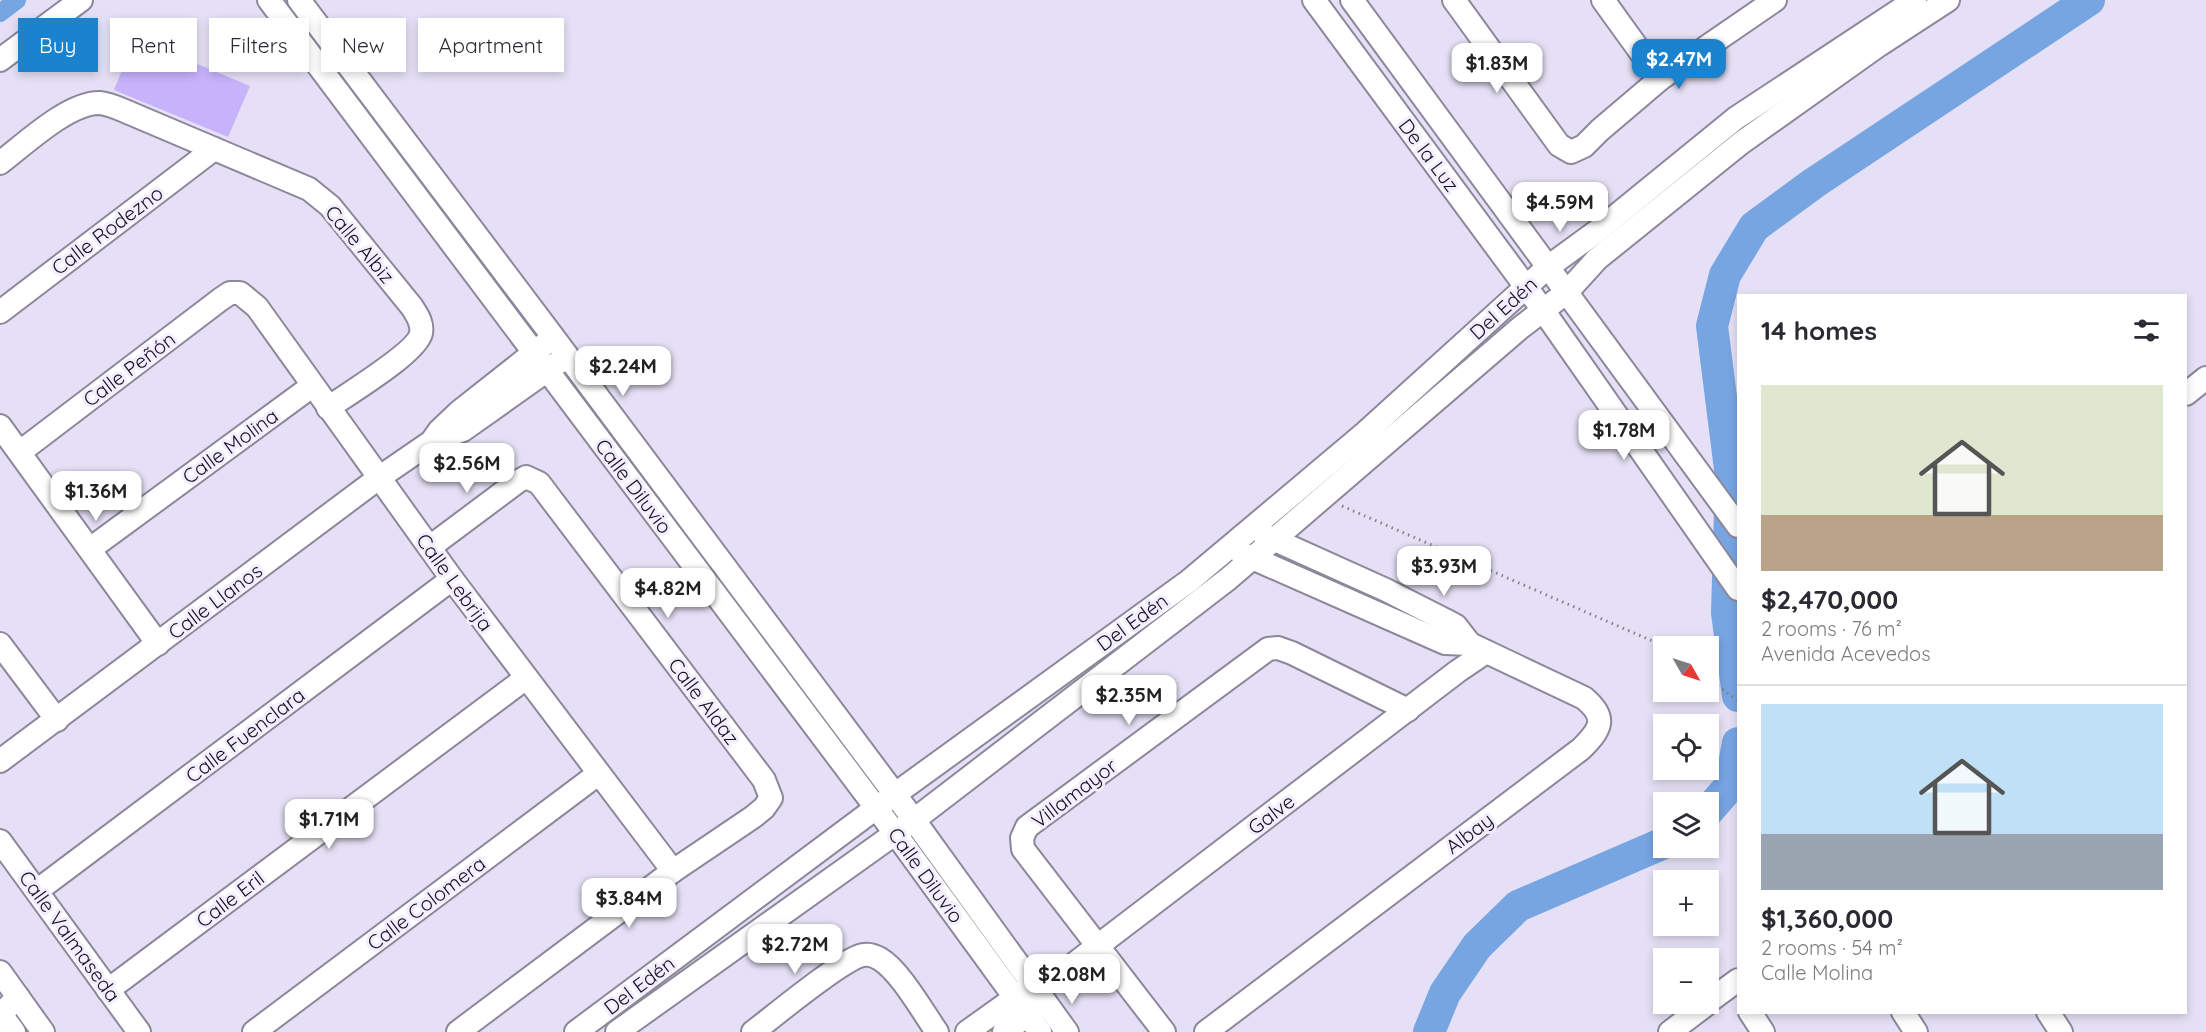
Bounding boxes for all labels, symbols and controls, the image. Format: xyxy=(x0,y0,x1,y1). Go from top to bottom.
chip: Buy xyxy=(18,18,98,72)
chip: Rent xyxy=(110,18,197,72)
chip: Filters xyxy=(209,18,309,72)
chip: New xyxy=(321,18,406,72)
chip: Apartment xyxy=(418,18,564,72)
pin: $2.47M xyxy=(1630,39,1728,90)
pin: $1.83M xyxy=(1448,43,1546,94)
text: $2.47M xyxy=(1646,46,1712,71)
text: $1.83M xyxy=(1466,50,1528,75)
street label: De la Luz xyxy=(1393,113,1465,197)
street label: Calle Rodezno xyxy=(46,180,168,280)
pin: $4.59M xyxy=(1511,182,1609,233)
text: $4.59M xyxy=(1526,189,1594,214)
street label: Calle Albiz xyxy=(320,200,400,288)
street label: Del Edén xyxy=(1464,271,1542,345)
text: 14 homes xyxy=(1761,314,1877,347)
icon: filters xyxy=(2130,314,2163,347)
street label: Calle Peñón xyxy=(78,326,180,412)
pin: $2.24M xyxy=(574,346,672,397)
text: $2.24M xyxy=(589,353,657,378)
street label: Calle Molina xyxy=(177,403,283,489)
pin: $1.78M xyxy=(1575,410,1673,461)
text: $1.78M xyxy=(1592,417,1656,442)
icon: home xyxy=(1908,424,2016,532)
street label: Calle Diluvio xyxy=(590,434,678,538)
pin: $2.56M xyxy=(418,443,516,494)
text: $2.56M xyxy=(433,450,501,475)
pin: $1.36M xyxy=(47,471,145,522)
text: $1.36M xyxy=(65,478,127,503)
street label: Calle Lebrija xyxy=(411,528,499,636)
pin: $3.93M xyxy=(1395,546,1493,597)
text: $3.93M xyxy=(1411,553,1477,578)
street label: Calle Llanos xyxy=(163,558,267,644)
pin: $4.82M xyxy=(619,568,717,619)
text: $4.82M xyxy=(634,575,702,600)
text: $2,470,000 xyxy=(1761,583,1898,616)
street label: Del Edén xyxy=(1091,588,1173,656)
text: 2 rooms · 76 m² xyxy=(1761,616,1902,641)
north arrow xyxy=(1653,636,1719,702)
map controls xyxy=(1653,636,1719,1014)
text: Avenida Acevedos xyxy=(1761,641,1931,666)
street label: Calle Aldaz xyxy=(663,653,745,749)
pin: $2.35M xyxy=(1080,675,1178,726)
street label: Calle Fuenclara xyxy=(180,682,310,788)
text: $2.35M xyxy=(1096,682,1162,707)
button: locate xyxy=(1653,714,1719,780)
icon: home xyxy=(1908,743,2016,851)
street label: Villamayor xyxy=(1026,753,1122,833)
street label: Galve xyxy=(1243,788,1299,840)
button: layers xyxy=(1653,792,1719,858)
pin: $1.71M xyxy=(280,799,378,850)
text: $1.71M xyxy=(299,806,359,831)
street label: Albay xyxy=(1440,807,1498,859)
street label: Calle Diluvio xyxy=(883,822,969,928)
street label: Calle Colomera xyxy=(362,850,490,956)
street label: Calle Eril xyxy=(191,865,269,933)
street label: Calle Valmaseda xyxy=(14,866,126,1006)
button: + xyxy=(1653,870,1719,936)
pin: $3.84M xyxy=(580,878,678,929)
text: $3.84M xyxy=(596,885,662,910)
text: $1,360,000 xyxy=(1761,902,1893,935)
pin: $2.72M xyxy=(746,924,844,975)
text: $2.72M xyxy=(761,931,829,956)
text: 2 rooms · 54 m² xyxy=(1761,935,1903,960)
button: − xyxy=(1653,948,1719,1014)
street label: Del Edén xyxy=(599,950,679,1020)
pin: $2.08M xyxy=(1023,954,1121,1005)
text: Calle Molina xyxy=(1761,960,1873,985)
text: $2.08M xyxy=(1038,961,1106,986)

